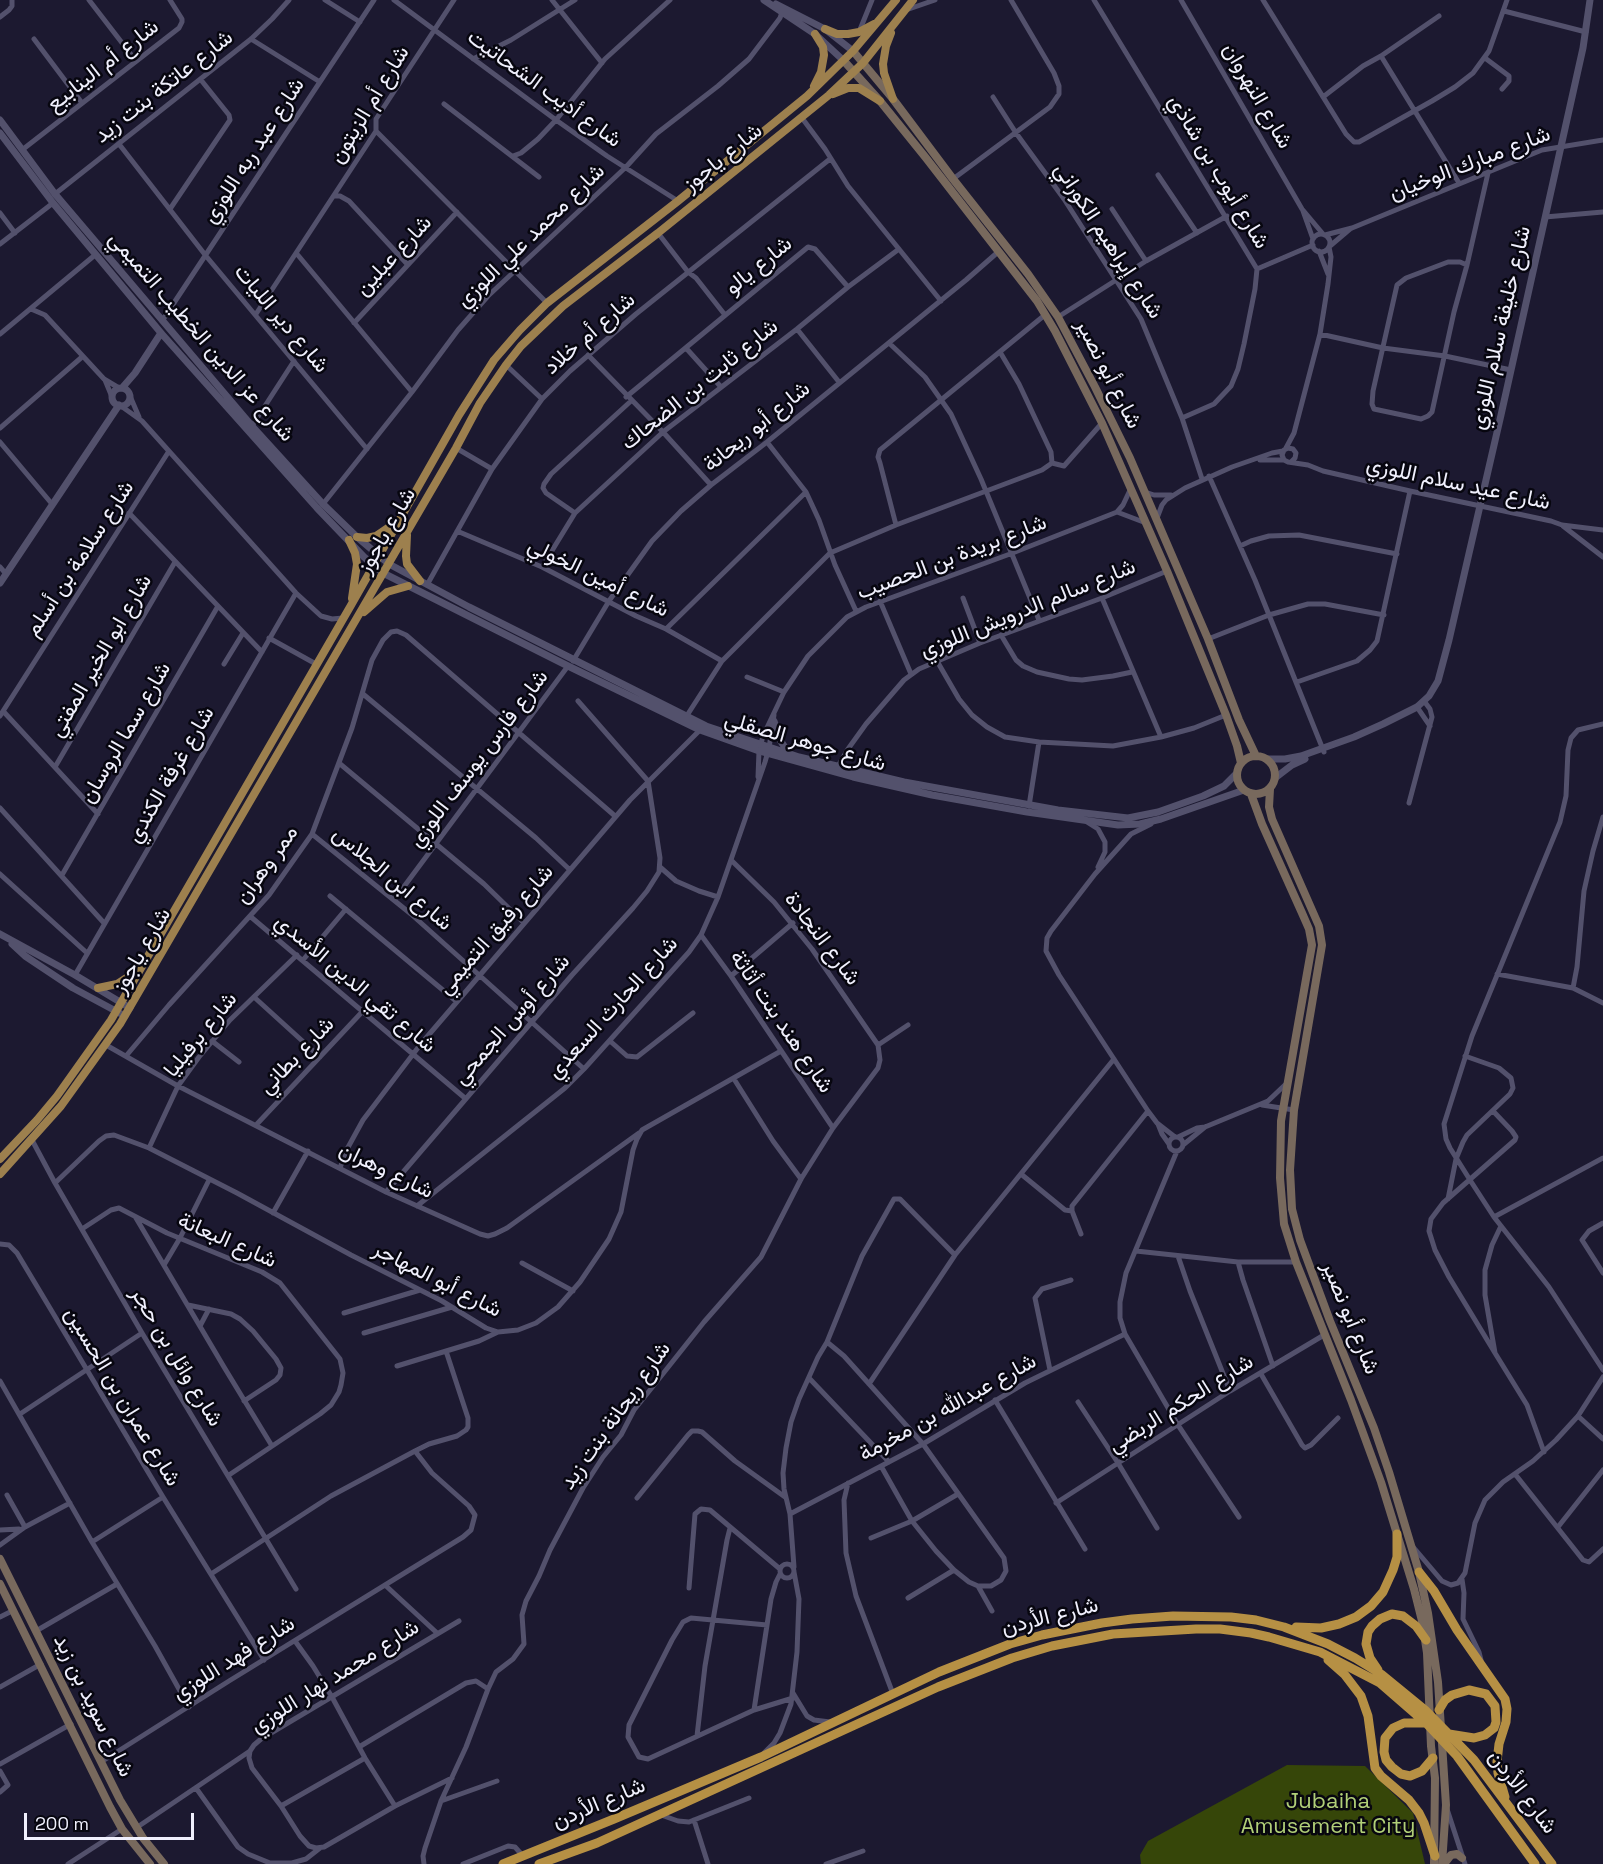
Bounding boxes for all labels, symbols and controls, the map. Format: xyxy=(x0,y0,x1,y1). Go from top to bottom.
street label: شارع أم الينابيع xyxy=(42,14,164,118)
street label: شارع أديب الشحاتيت xyxy=(462,24,626,154)
street label: شارع عاتكة بنت زيد xyxy=(89,25,239,149)
street label: شارع النهروان xyxy=(1216,38,1298,154)
street label: شارع أم الزيتون xyxy=(324,41,416,169)
street label: شارع عبد ربه اللوزي xyxy=(197,73,311,229)
street label: شارع أيوب بن شاذي xyxy=(1162,90,1274,254)
street label: شارع ياجوز xyxy=(678,118,768,198)
street label: شارع مبارك الوخيان xyxy=(1386,121,1554,207)
street label: شارع محمد علي اللوزي xyxy=(451,158,611,314)
street label: شارع إبراهيم الكوراني xyxy=(1048,158,1168,324)
street label: شارع عبلين xyxy=(350,210,438,302)
street label: شارع خليفة سلام اللوزي xyxy=(1465,224,1537,432)
street label: شارع عز الدين الخطيب التميمي xyxy=(102,226,300,448)
street label: شارع يالو xyxy=(720,231,798,301)
street label: شارع دير الليات xyxy=(228,259,334,379)
street label: شارع أم خلاد xyxy=(539,287,641,381)
street label: شارع ثابت بن الضحاك xyxy=(616,314,784,456)
street label: شارع أبو نصير xyxy=(1069,315,1147,433)
street label: شارع أبو ريحانة xyxy=(698,376,816,478)
street label: شارع عيد سلام اللوزي xyxy=(1364,452,1552,516)
street label: شارع سلامة بن أسلم xyxy=(20,476,140,642)
street label: شارع ياجوز xyxy=(352,483,422,579)
street label: شارع بريدة بن الحصيب xyxy=(853,510,1051,606)
street label: شارع أمين الخولي xyxy=(523,532,673,624)
street label: شارع سالم الدرويش اللوزي xyxy=(916,554,1140,664)
street label: شارع ابو الخير المفتي xyxy=(44,570,158,742)
street label: شارع سما الروسان xyxy=(75,658,177,808)
street label: شارع فارس يوسف اللوزي xyxy=(404,665,554,853)
street label: شارع غرفة الكندي xyxy=(121,702,221,848)
street label: شارع جوهر الصقلي xyxy=(721,706,889,778)
street label: ممر وهران xyxy=(230,821,304,909)
street label: شارع ابن الجلاس xyxy=(327,821,457,937)
street label: شارع رفيق التميمي xyxy=(432,860,560,1000)
street label: شارع النجادة xyxy=(778,887,866,991)
street label: شارع ياجوز xyxy=(107,903,177,999)
street label: شارع تقي الدين الأسدي xyxy=(269,909,441,1059)
street label: شارع الحارث السعدي xyxy=(542,931,684,1085)
street label: شارع هند بنت أثاثة xyxy=(723,945,839,1099)
street label: شارع أوس الجمحي xyxy=(448,949,576,1091)
street label: شارع برفيليا xyxy=(159,987,243,1083)
street label: شارع بطاني xyxy=(254,1012,340,1100)
street label: شارع وهران xyxy=(334,1137,438,1205)
street label: شارع البعانة xyxy=(174,1208,280,1274)
street label: شارع أبو المهاجر xyxy=(368,1236,506,1324)
street label: شارع أبو نصير xyxy=(1315,1258,1385,1378)
street label: شارع وائل بن حجر xyxy=(124,1282,228,1432)
street label: شارع عمران بن الحسين xyxy=(58,1303,186,1491)
street label: شارع ريحانة بنت زيد xyxy=(555,1337,677,1495)
street label: شارع عبدالله بن مخرمة xyxy=(855,1348,1041,1468)
street label: شارع الحكم الربضي xyxy=(1104,1349,1258,1459)
street label: شارع الأردن xyxy=(999,1592,1101,1642)
street label: شارع فهد اللوزي xyxy=(168,1611,300,1707)
street label: شارع محمد نهار اللوزي xyxy=(246,1614,424,1740)
street label: شارع سويد بن زيد xyxy=(47,1630,139,1782)
street label: شارع الأردن xyxy=(1482,1745,1562,1839)
street label: شارع الأردن xyxy=(548,1773,650,1835)
park label: Jubaiha Amusement City xyxy=(1241,1789,1415,1840)
scale bar xyxy=(27,1801,196,1839)
text: 200 m xyxy=(35,1812,89,1835)

